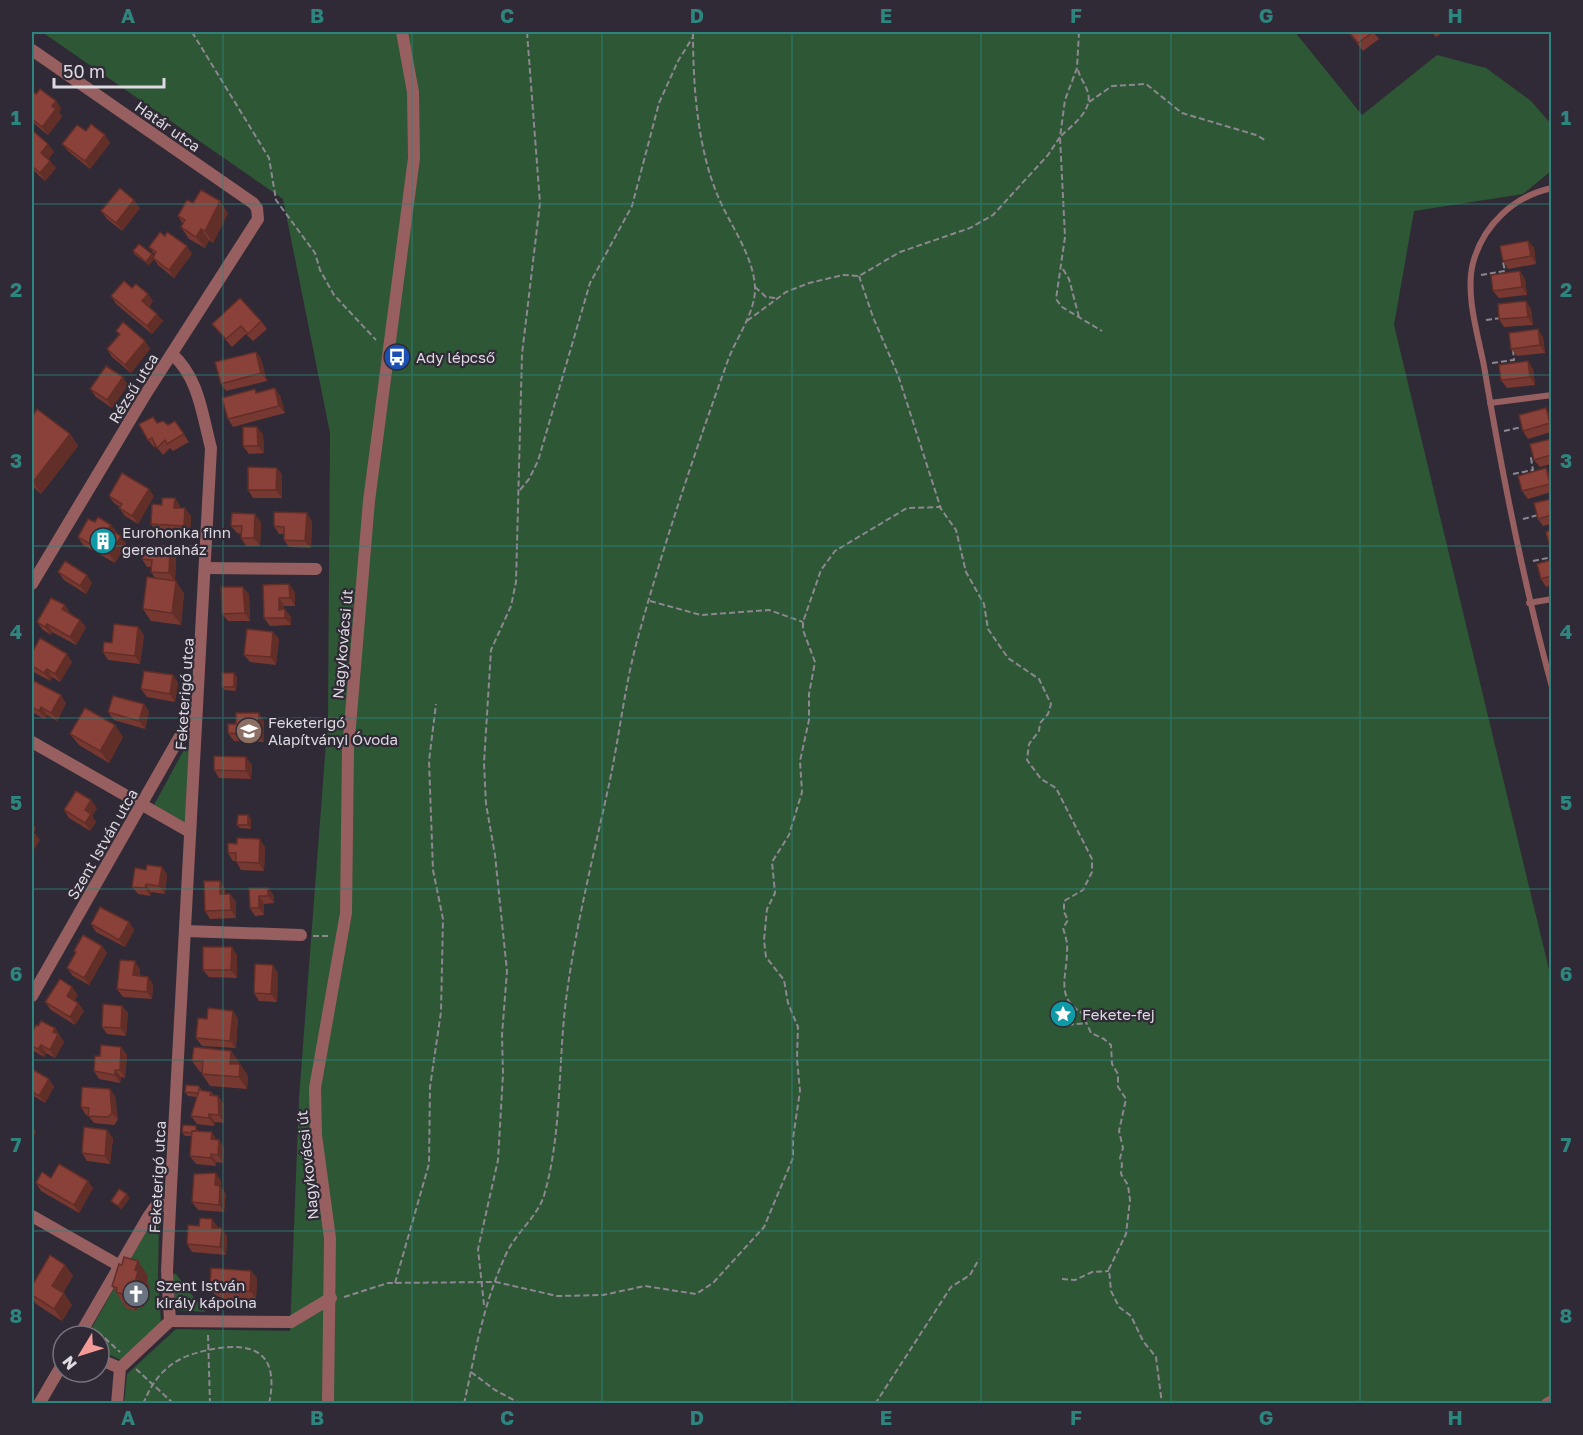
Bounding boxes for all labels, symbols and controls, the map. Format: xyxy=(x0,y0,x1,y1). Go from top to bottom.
text: A xyxy=(121,3,135,27)
text: B xyxy=(310,3,324,27)
text: C xyxy=(500,3,514,27)
text: D xyxy=(690,3,704,27)
text: E xyxy=(880,3,892,27)
text: F xyxy=(1070,3,1082,27)
text: G xyxy=(1259,3,1273,27)
text: H xyxy=(1447,3,1463,27)
scale bar xyxy=(54,51,164,89)
text: 50 m xyxy=(63,60,105,82)
street label: Határ utca xyxy=(132,97,204,155)
text: 1 xyxy=(11,105,21,129)
text: 1 xyxy=(1561,105,1571,129)
text: 2 xyxy=(10,277,22,301)
text: 2 xyxy=(1560,277,1572,301)
bus stop icon: Ady lépcső xyxy=(382,342,412,372)
place label: Ady lépcső xyxy=(416,348,495,366)
street label: Rézsű utca xyxy=(104,350,162,426)
text: 3 xyxy=(10,448,22,472)
text: 3 xyxy=(1560,448,1572,472)
place label: Eurohonka finn gerendaház xyxy=(122,523,231,558)
building icon: Eurohonka finn gerendaház xyxy=(88,526,118,556)
street label: Nagykovácsi út xyxy=(328,589,356,699)
text: 4 xyxy=(10,619,22,643)
text: 4 xyxy=(1560,619,1572,643)
street label: Feketerigó utca xyxy=(171,637,197,751)
place label: Feketerigó Alapítványi Óvoda xyxy=(268,713,398,748)
school or university icon: Feketerigó Alapítványi Óvoda xyxy=(234,716,264,746)
street label: Szent István utca xyxy=(63,785,141,903)
text: 5 xyxy=(10,790,22,814)
text: 5 xyxy=(1560,790,1572,814)
text: 6 xyxy=(10,961,22,985)
text: 6 xyxy=(1560,961,1572,985)
place icon: Fekete-fej xyxy=(1048,999,1078,1029)
place label: Fekete-fej xyxy=(1082,1005,1155,1023)
street label: Nagykovácsi út xyxy=(292,1109,322,1221)
street label: Feketerigó utca xyxy=(145,1120,169,1234)
text: 7 xyxy=(11,1132,22,1156)
text: 7 xyxy=(1561,1132,1572,1156)
place label: Szent István király kápolna xyxy=(156,1276,257,1311)
church icon: Szent István király kápolna xyxy=(121,1279,151,1309)
text: 8 xyxy=(10,1303,22,1327)
text: 8 xyxy=(1560,1303,1572,1327)
north arrow xyxy=(51,1324,111,1384)
text: N xyxy=(58,1352,81,1374)
text: A xyxy=(121,1405,135,1429)
text: B xyxy=(310,1405,324,1429)
text: C xyxy=(500,1405,514,1429)
text: D xyxy=(690,1405,704,1429)
text: E xyxy=(880,1405,892,1429)
text: F xyxy=(1070,1405,1082,1429)
text: G xyxy=(1259,1405,1273,1429)
text: H xyxy=(1447,1405,1463,1429)

